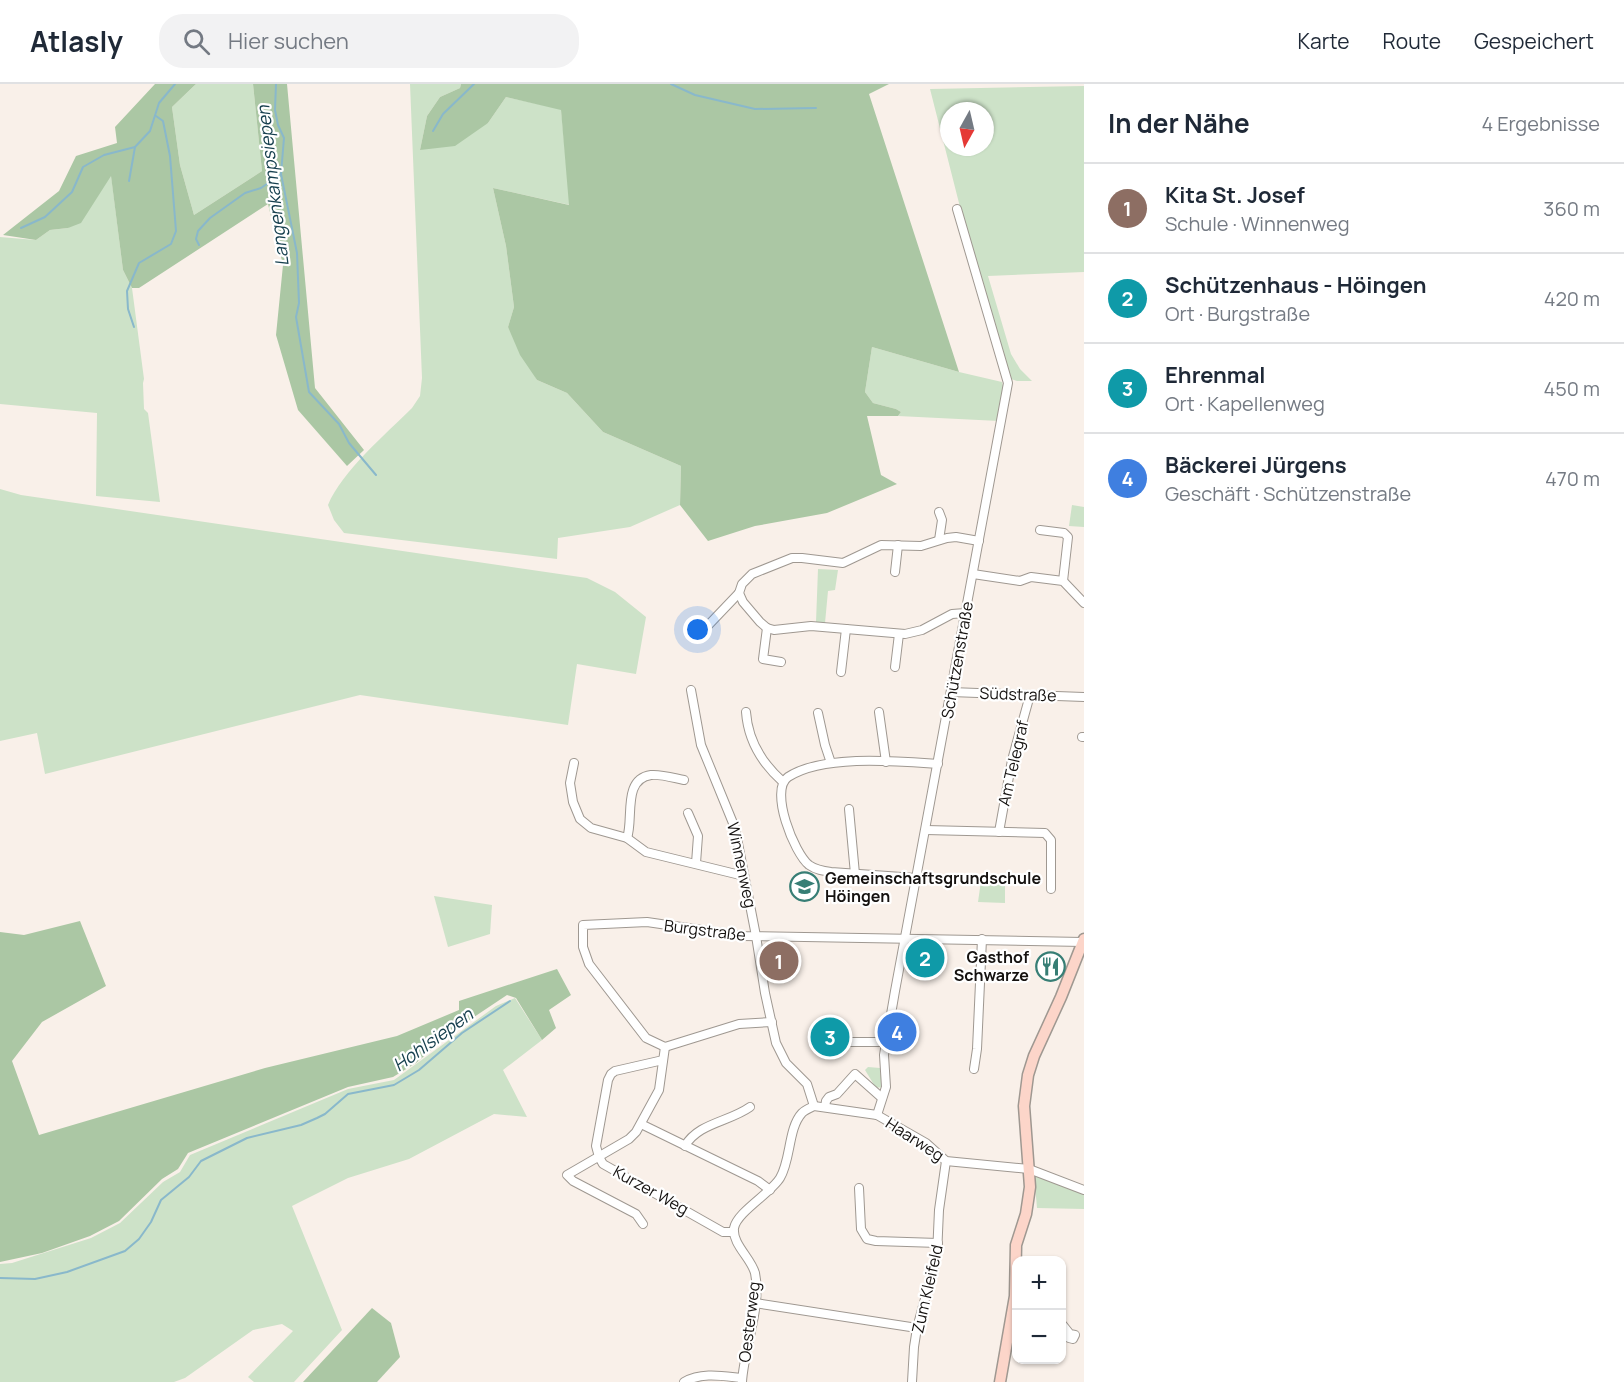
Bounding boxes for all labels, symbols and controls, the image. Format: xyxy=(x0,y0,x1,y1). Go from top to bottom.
search box xyxy=(159,14,579,68)
text: Atlasly xyxy=(30,22,123,60)
icon: search xyxy=(180,25,213,58)
text: Hier suchen xyxy=(228,26,349,56)
text: Karte xyxy=(1298,27,1350,55)
text: Route xyxy=(1383,27,1441,55)
text: Gespeichert xyxy=(1474,27,1594,55)
north arrow xyxy=(940,102,994,156)
water label: Langenkampsiepen xyxy=(250,103,294,268)
text: In der Nähe xyxy=(1108,105,1250,141)
text: 4 Ergebnisse xyxy=(1481,110,1600,137)
text: Kita St. Josef xyxy=(1165,180,1305,210)
text: 1 xyxy=(1123,195,1132,222)
text: 360 m xyxy=(1543,195,1600,222)
text: Schule · Winnenweg xyxy=(1165,210,1349,237)
text: Schützenhaus - Höingen xyxy=(1165,270,1426,300)
text: 2 xyxy=(1122,285,1133,312)
text: 420 m xyxy=(1544,285,1600,312)
text: Ort · Burgstraße xyxy=(1165,300,1310,327)
text: Ehrenmal xyxy=(1165,360,1265,390)
text: 3 xyxy=(1122,375,1133,402)
text: 450 m xyxy=(1544,375,1600,402)
text: Ort · Kapellenweg xyxy=(1165,390,1325,417)
text: Bäckerei Jürgens xyxy=(1165,450,1347,480)
text: 4 xyxy=(1121,465,1134,492)
text: 470 m xyxy=(1545,465,1600,492)
text: Geschäft · Schützenstraße xyxy=(1165,480,1411,507)
street label: Schützenstraße xyxy=(936,600,978,720)
your location xyxy=(683,615,712,644)
street label: Südstraße xyxy=(979,682,1057,706)
street label: Am Telegraf xyxy=(992,718,1034,808)
street label: Winnenweg xyxy=(722,820,762,910)
place label: Gemeinschaftsgrundschule Höingen xyxy=(825,867,1042,907)
school or university icon: Gemeinschaftsgrundschule Höingen xyxy=(788,871,820,903)
street label: Burgstraße xyxy=(663,914,747,946)
pin: 2 xyxy=(906,936,944,980)
pin: 1 xyxy=(760,938,798,984)
place label: Gasthof Schwarze xyxy=(954,946,1029,986)
restaurant icon: Gasthof Schwarze xyxy=(1034,950,1066,982)
water label: Hohlsiepen xyxy=(388,1001,478,1076)
pin: 4 xyxy=(878,1010,916,1054)
pin: 3 xyxy=(810,1014,850,1060)
street label: Haarweg xyxy=(882,1112,948,1166)
street label: Kurzer Weg xyxy=(609,1160,693,1220)
street label: Zum Kleifeld xyxy=(906,1243,948,1335)
map controls xyxy=(1012,1256,1066,1364)
button: + xyxy=(1012,1256,1066,1310)
street label: Oesterweg xyxy=(733,1280,765,1364)
button: − xyxy=(1012,1310,1066,1364)

